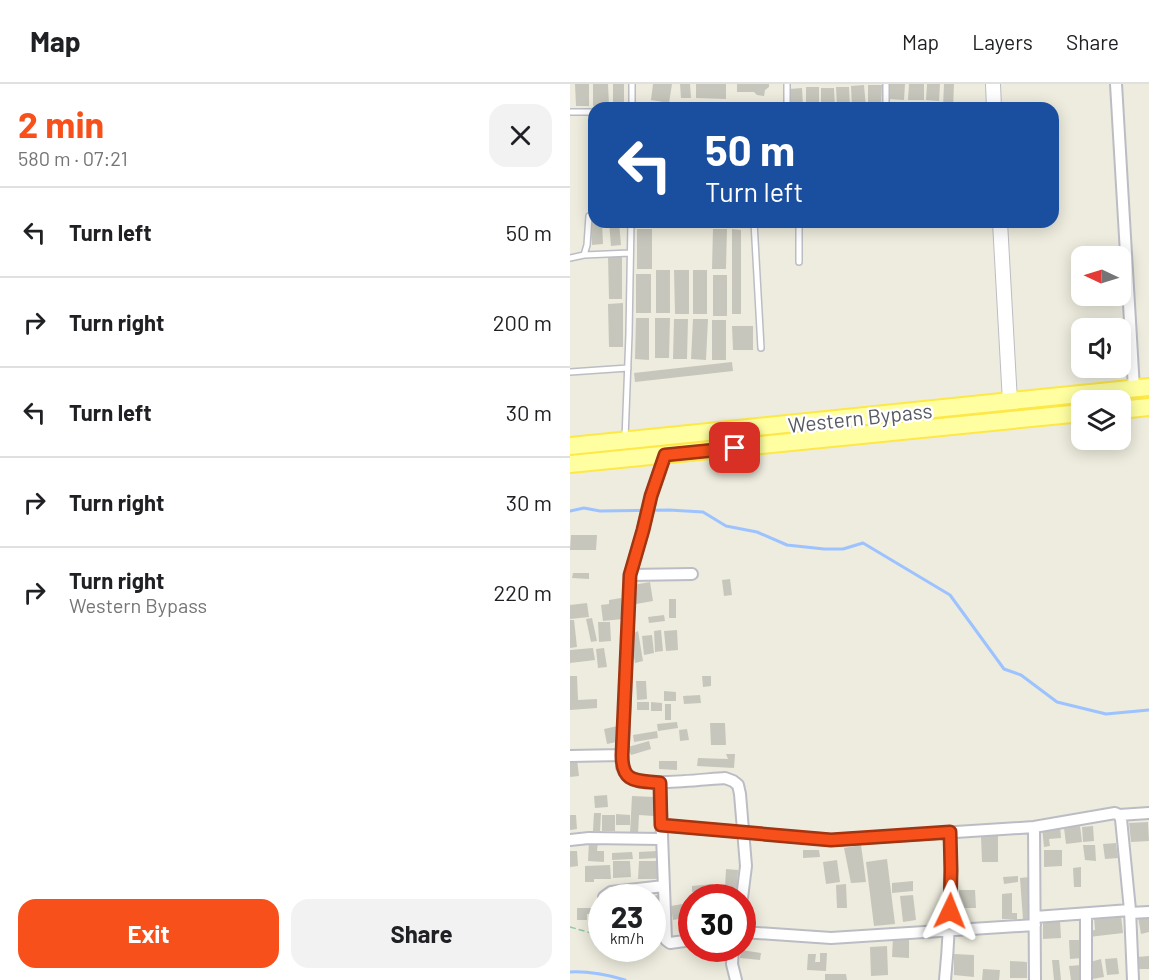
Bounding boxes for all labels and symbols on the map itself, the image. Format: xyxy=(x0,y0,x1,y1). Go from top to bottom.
north arrow xyxy=(1071,246,1131,306)
street label: Western Bypass xyxy=(787,397,933,437)
pin xyxy=(709,422,760,473)
position arrow xyxy=(918,879,982,943)
speed limit sign: 30 xyxy=(678,884,756,962)

